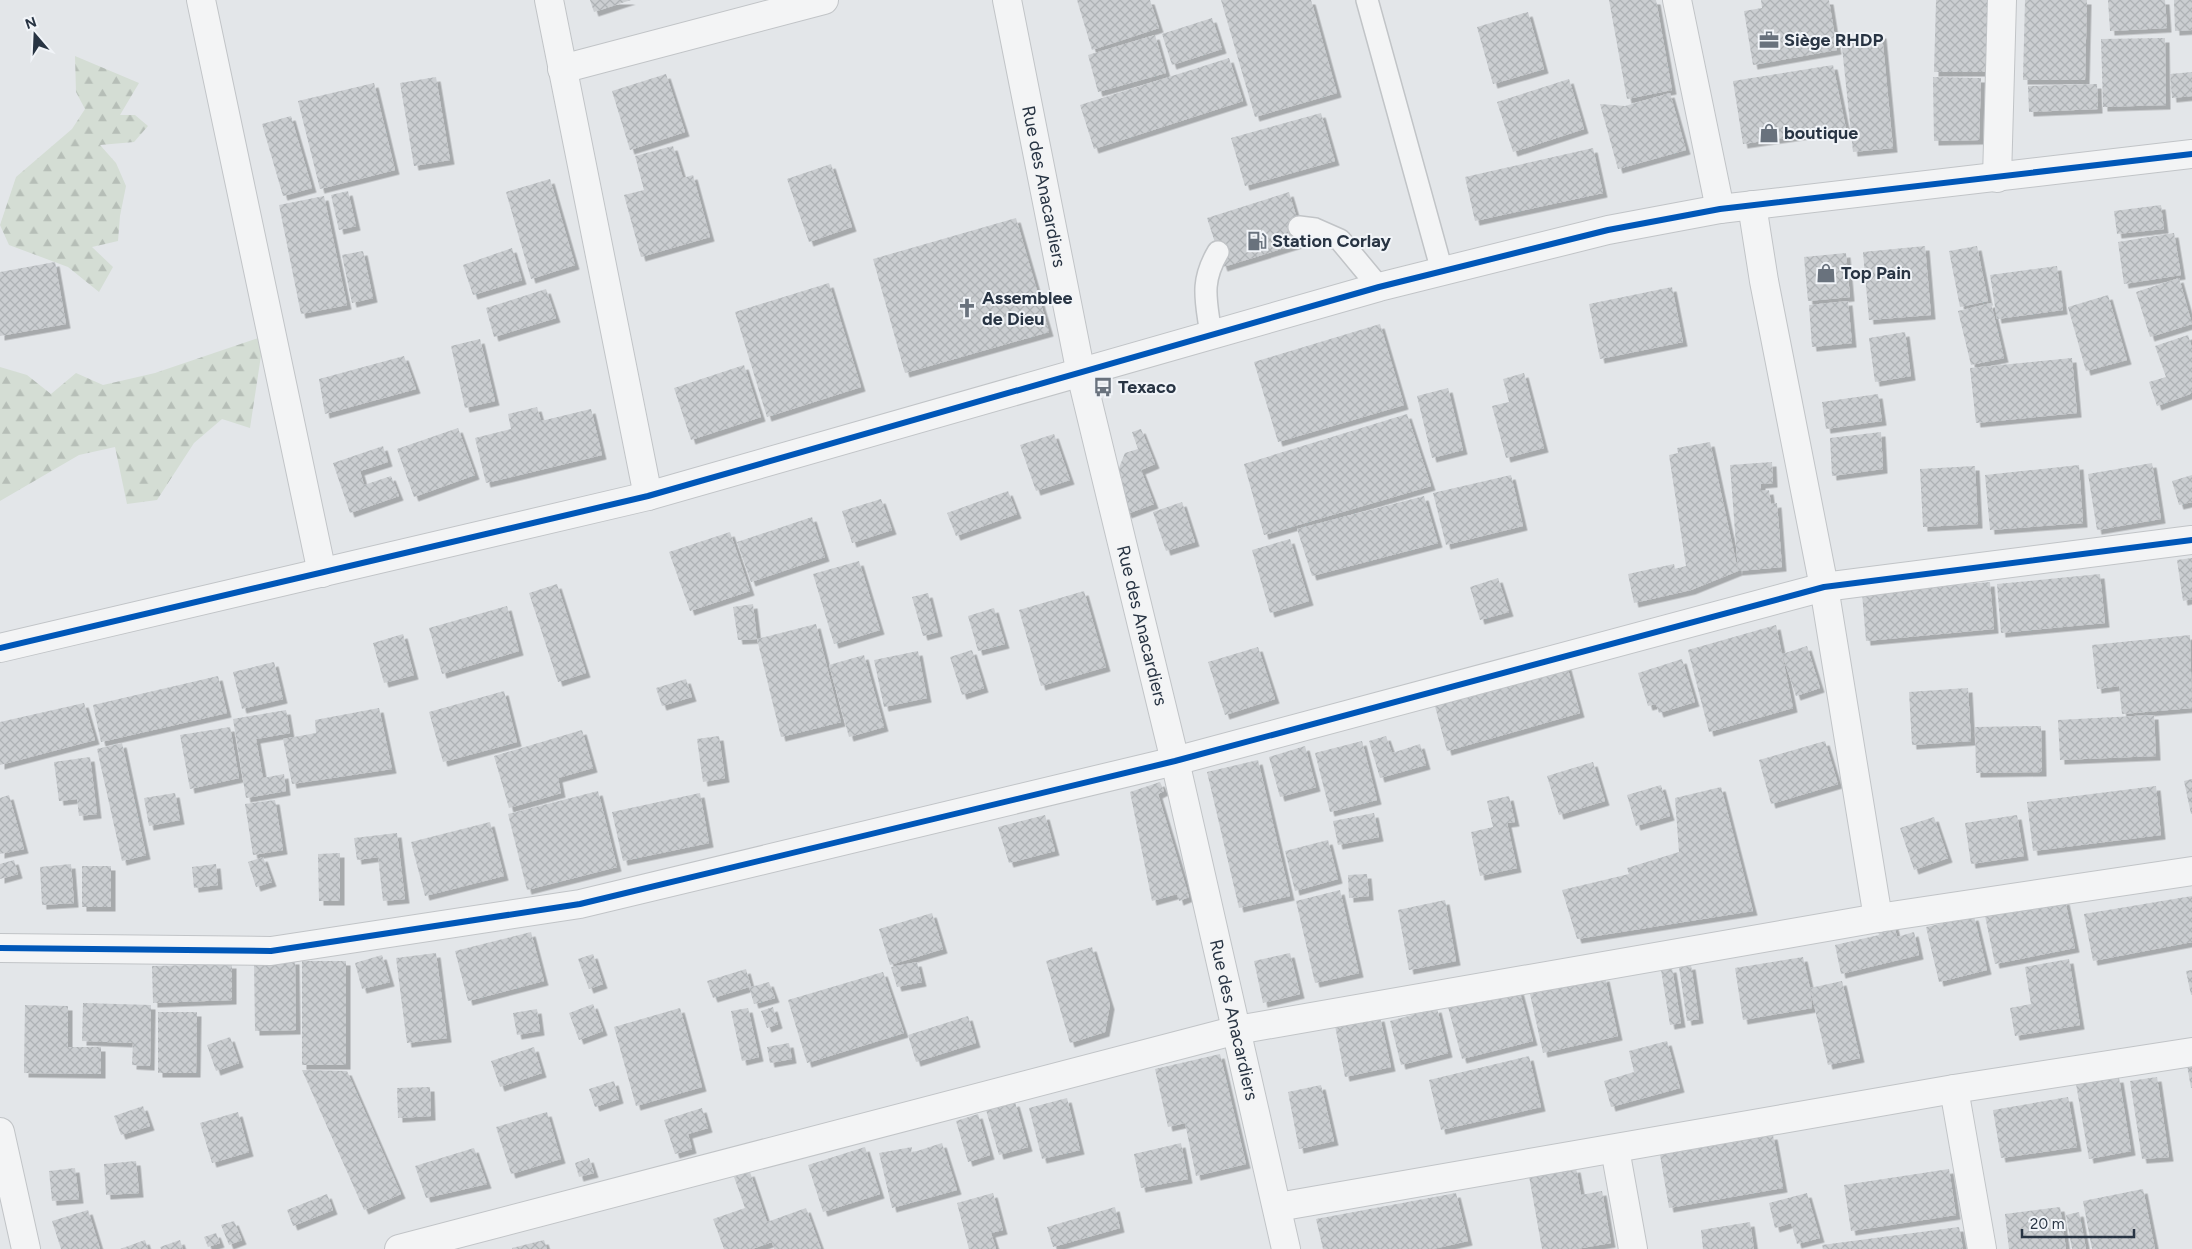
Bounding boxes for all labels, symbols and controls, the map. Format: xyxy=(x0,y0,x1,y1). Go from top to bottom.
north arrow xyxy=(10,10,60,60)
text: N xyxy=(23,13,39,33)
office icon: Siège RHDP xyxy=(1758,29,1780,51)
place label: Siège RHDP xyxy=(1784,29,1883,51)
street label: Rue des Anacardiers xyxy=(1017,104,1071,269)
shop icon: boutique xyxy=(1758,122,1780,144)
place label: boutique xyxy=(1784,122,1858,144)
fuel station icon: Station Corlay xyxy=(1246,230,1268,252)
place label: Station Corlay xyxy=(1272,230,1392,252)
shop icon: Top Pain xyxy=(1815,262,1837,284)
place label: Top Pain xyxy=(1841,262,1911,284)
place label: Assemblee de Dieu xyxy=(982,287,1072,330)
church icon: Assemblee de Dieu xyxy=(956,297,978,319)
bus stop icon: Texaco xyxy=(1092,376,1114,398)
place label: Texaco xyxy=(1118,376,1176,398)
street label: Rue des Anacardiers xyxy=(1112,543,1172,708)
street label: Rue des Anacardiers xyxy=(1205,937,1263,1102)
scale bar xyxy=(2022,1206,2134,1238)
text: 20 m xyxy=(2030,1215,2064,1233)

